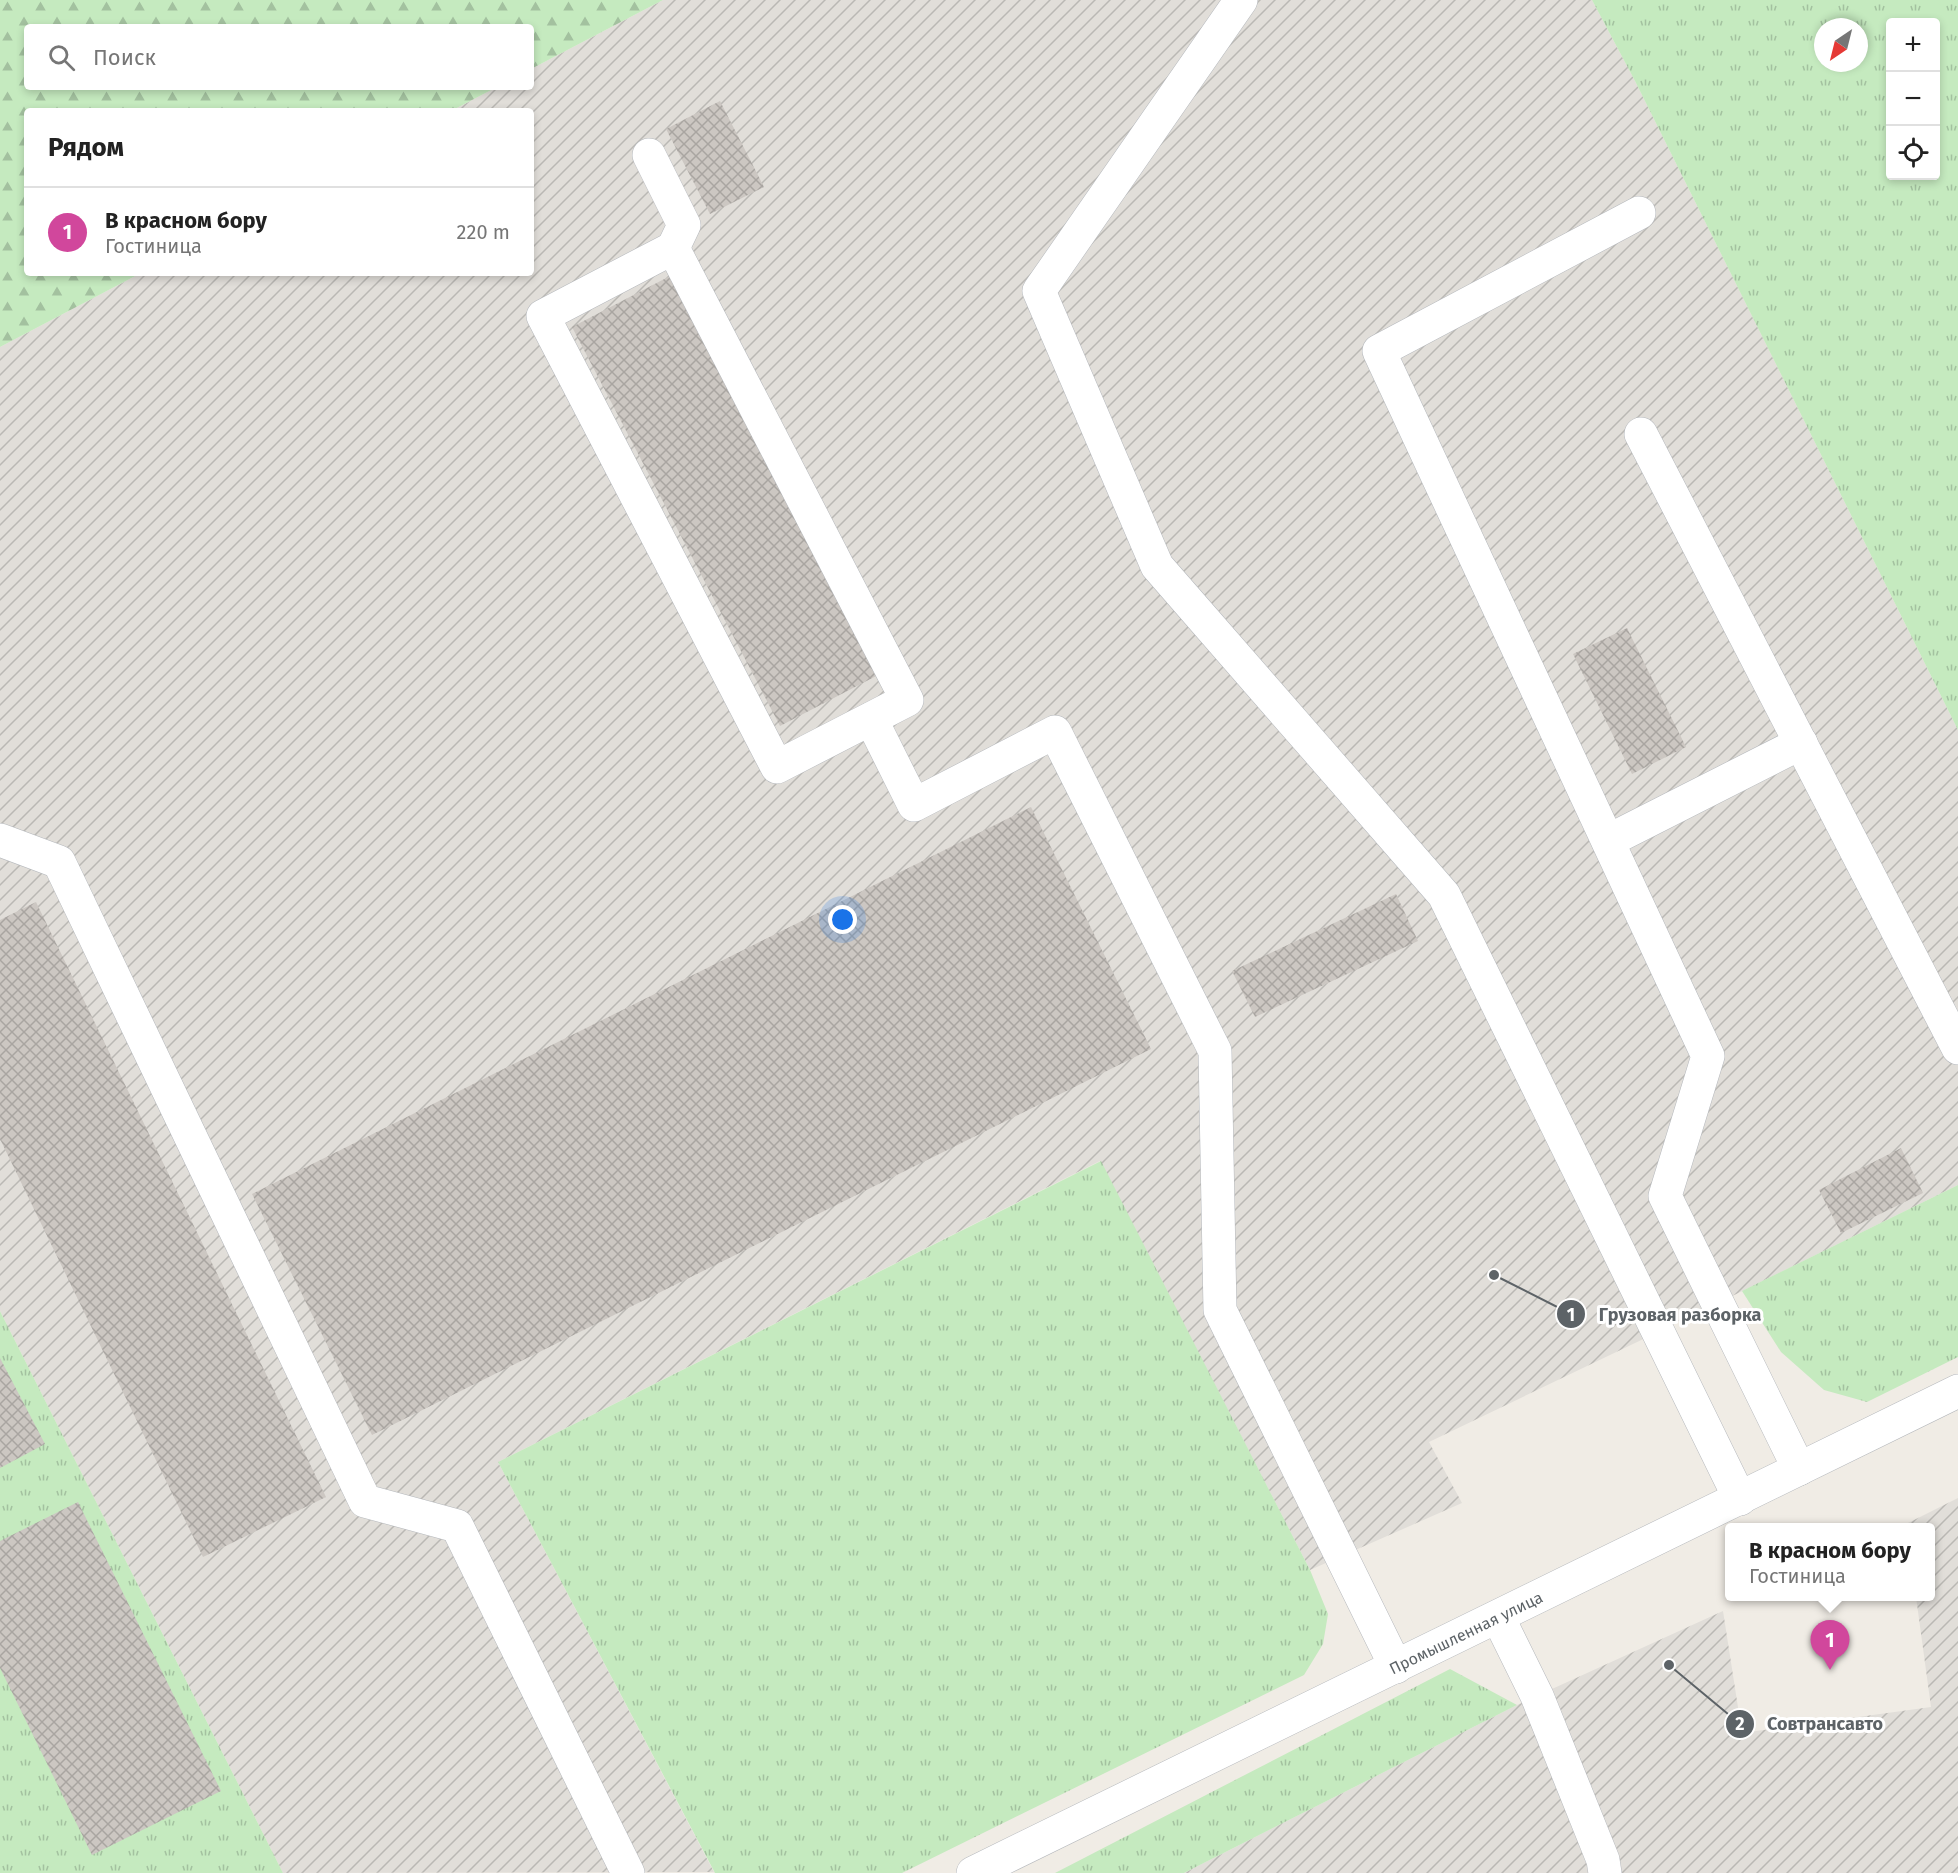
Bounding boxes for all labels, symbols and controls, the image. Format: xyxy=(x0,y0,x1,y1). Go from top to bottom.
north arrow xyxy=(1814,18,1868,72)
map controls xyxy=(1886,18,1940,180)
button: + xyxy=(1886,18,1940,72)
search box xyxy=(24,24,534,90)
icon: search xyxy=(45,41,78,74)
text: Поиск xyxy=(93,44,156,71)
button: − xyxy=(1886,72,1940,126)
button: locate xyxy=(1886,126,1940,180)
text: Рядом xyxy=(48,132,124,163)
text: В красном бору xyxy=(105,207,267,234)
text: 1 xyxy=(63,220,72,244)
text: 220 m xyxy=(457,220,510,244)
text: Гостиница xyxy=(105,234,202,258)
your location xyxy=(828,905,857,934)
callout: Грузовая разборка xyxy=(1556,1296,1773,1332)
text: 1 xyxy=(1567,1304,1575,1326)
text: Грузовая разборка xyxy=(1599,1304,1761,1326)
popup xyxy=(1725,1523,1935,1601)
text: В красном бору xyxy=(1749,1537,1911,1564)
text: Гостиница xyxy=(1749,1564,1846,1588)
street label: Промышленная улица xyxy=(1386,1588,1546,1678)
pin: 1 xyxy=(1810,1620,1850,1670)
callout: Совтрансавто xyxy=(1725,1706,1895,1742)
text: 2 xyxy=(1735,1713,1745,1735)
text: Совтрансавто xyxy=(1767,1713,1883,1735)

